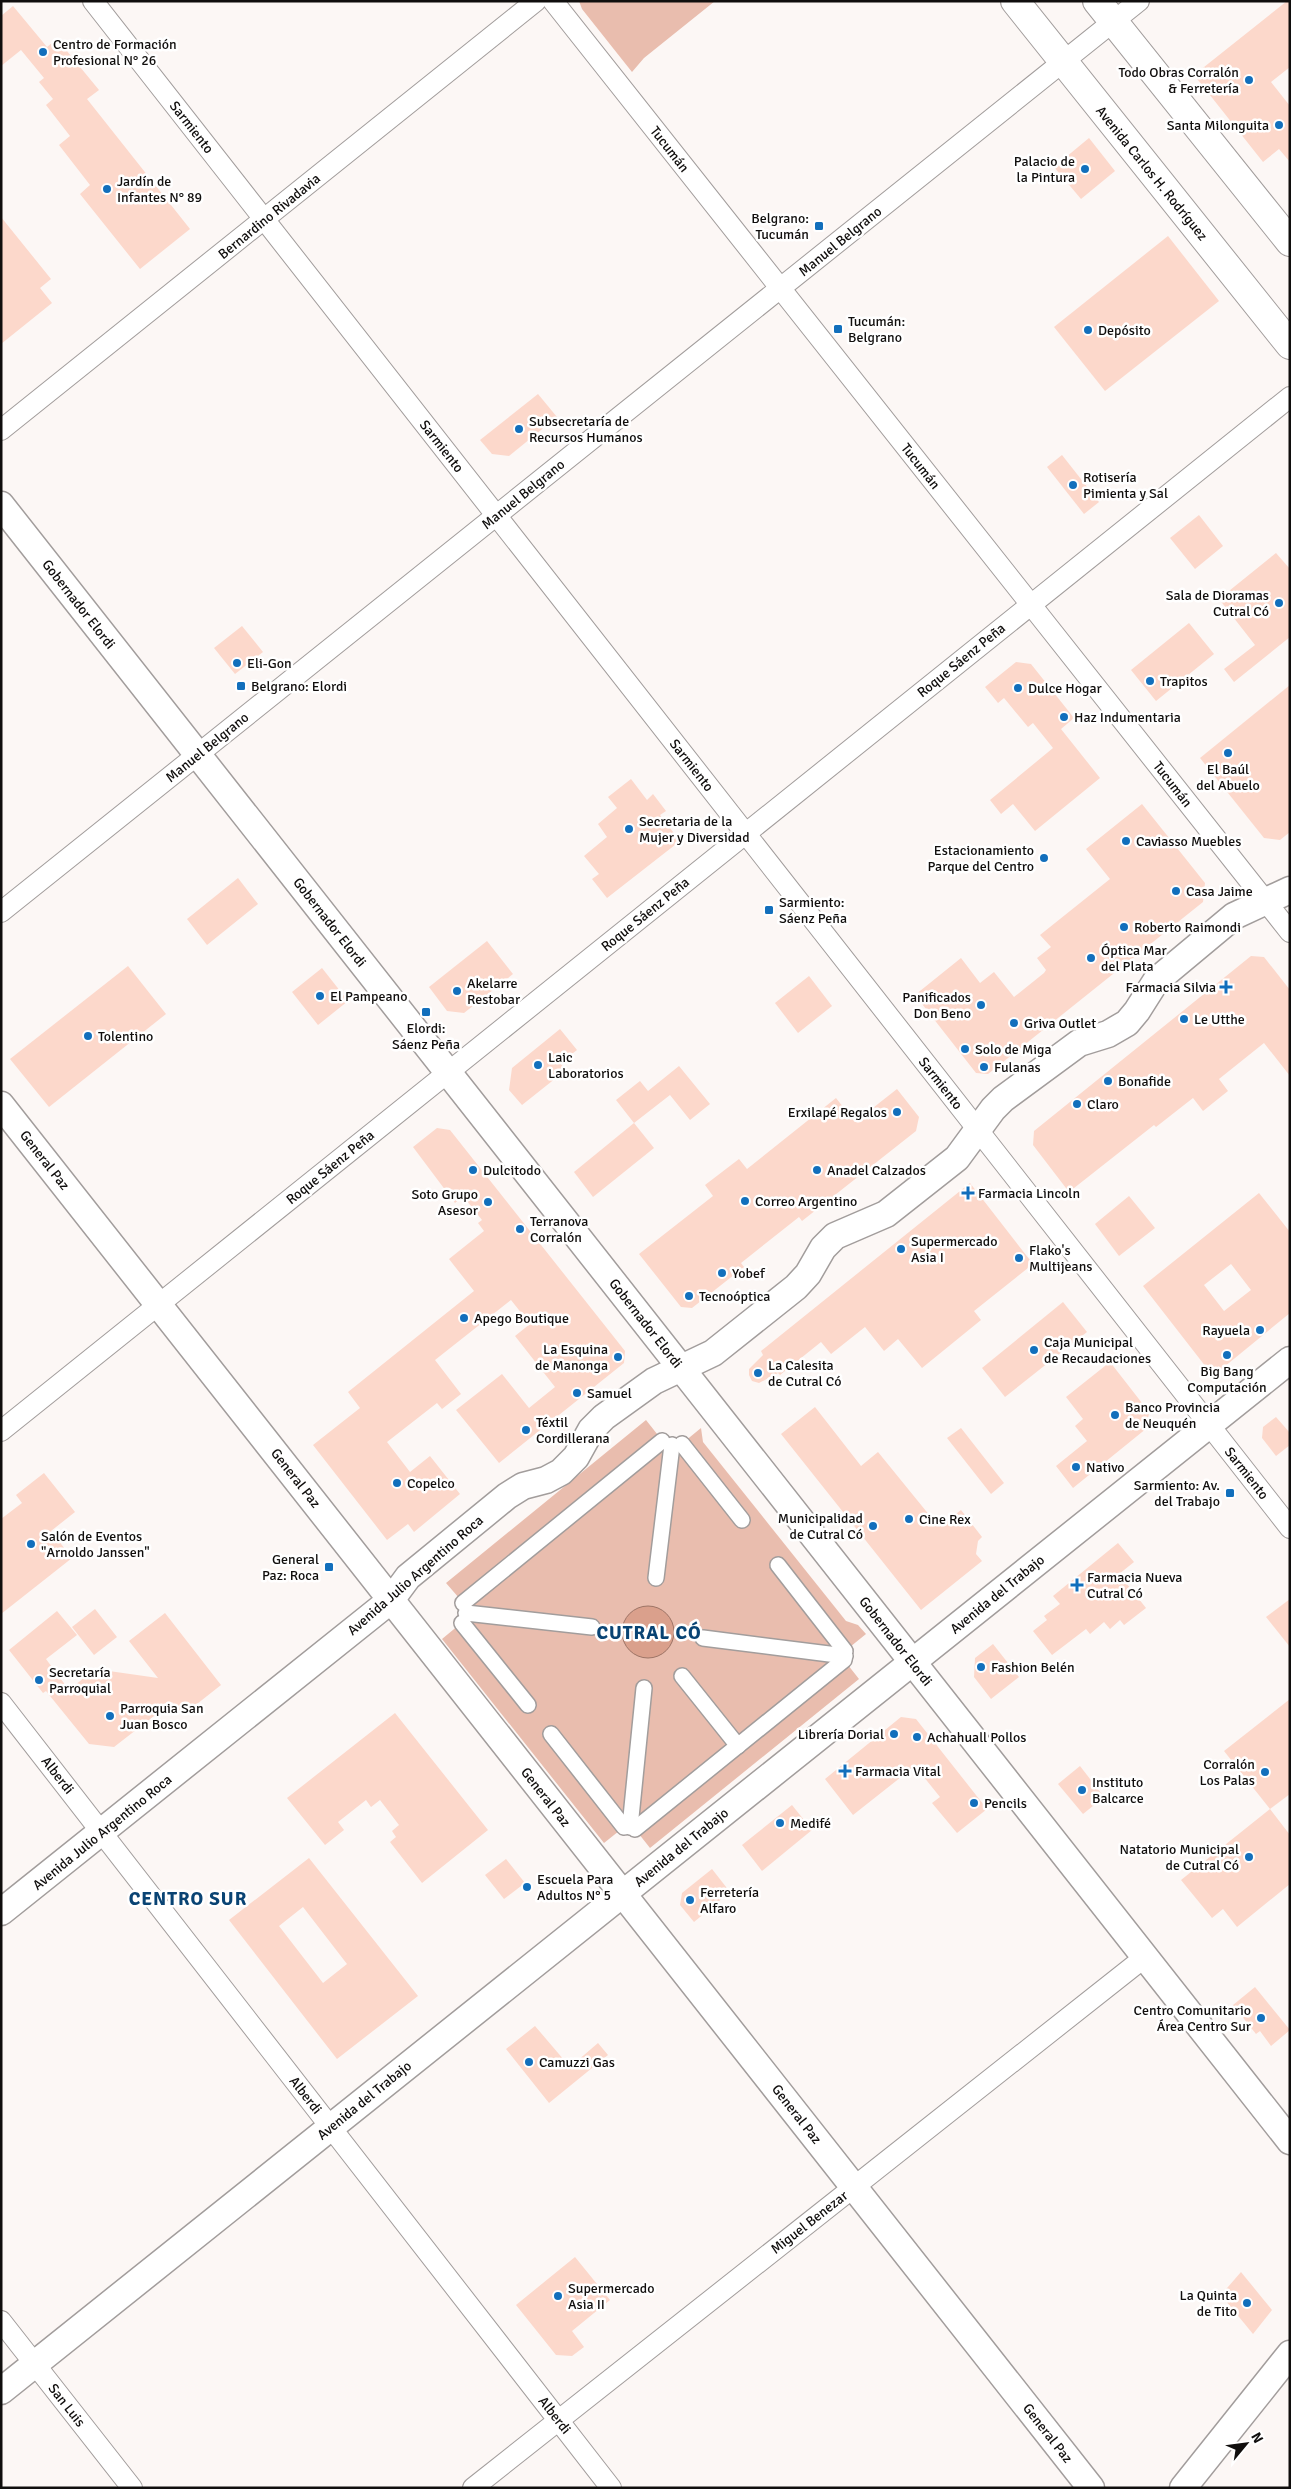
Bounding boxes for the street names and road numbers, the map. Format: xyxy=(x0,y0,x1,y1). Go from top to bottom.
street label: Sarmiento xyxy=(166,98,217,157)
street label: Avenida Carlos H. Rodríguez xyxy=(1092,103,1211,244)
street label: Tucumán xyxy=(646,123,693,176)
street label: Bernardino Rivadavia xyxy=(215,170,324,263)
street label: Manuel Belgrano xyxy=(795,203,885,280)
street label: Sarmiento xyxy=(416,417,467,476)
street label: Tucumán xyxy=(897,440,944,493)
street label: Manuel Belgrano xyxy=(478,456,568,533)
street label: Gobernador Elordi xyxy=(38,556,119,652)
street label: Roque Sáenz Peña xyxy=(914,620,1009,701)
street label: Manuel Belgrano xyxy=(162,709,252,786)
street label: Sarmiento xyxy=(666,736,717,795)
street label: Tucumán xyxy=(1149,758,1196,811)
street label: Gobernador Elordi xyxy=(289,874,370,970)
street label: Roque Sáenz Peña xyxy=(598,874,693,955)
street label: Sarmiento xyxy=(915,1054,966,1113)
street label: General Paz xyxy=(16,1127,73,1194)
street label: Roque Sáenz Peña xyxy=(283,1127,378,1208)
street label: Gobernador Elordi xyxy=(605,1275,686,1371)
street label: Sarmiento xyxy=(1221,1444,1272,1503)
street label: General Paz xyxy=(267,1445,324,1512)
street label: Avenida Julio Argentino Roca xyxy=(344,1512,487,1639)
street label: Avenida del Trabajo xyxy=(947,1551,1048,1638)
street label: Gobernador Elordi xyxy=(855,1593,936,1689)
street label: Alberdi xyxy=(38,1753,78,1798)
street label: General Paz xyxy=(517,1764,574,1831)
street label: Avenida Julio Argentino Roca xyxy=(29,1771,175,1894)
street label: Avenida del Trabajo xyxy=(631,1804,732,1891)
street label: Avenida del Trabajo xyxy=(314,2057,415,2144)
street label: Alberdi xyxy=(286,2073,326,2118)
street label: General Paz xyxy=(768,2081,825,2148)
street label: Miguel Benezar xyxy=(767,2187,852,2258)
street label: San Luis xyxy=(44,2380,89,2430)
street label: Alberdi xyxy=(535,2393,575,2438)
street label: General Paz xyxy=(1019,2400,1076,2467)

